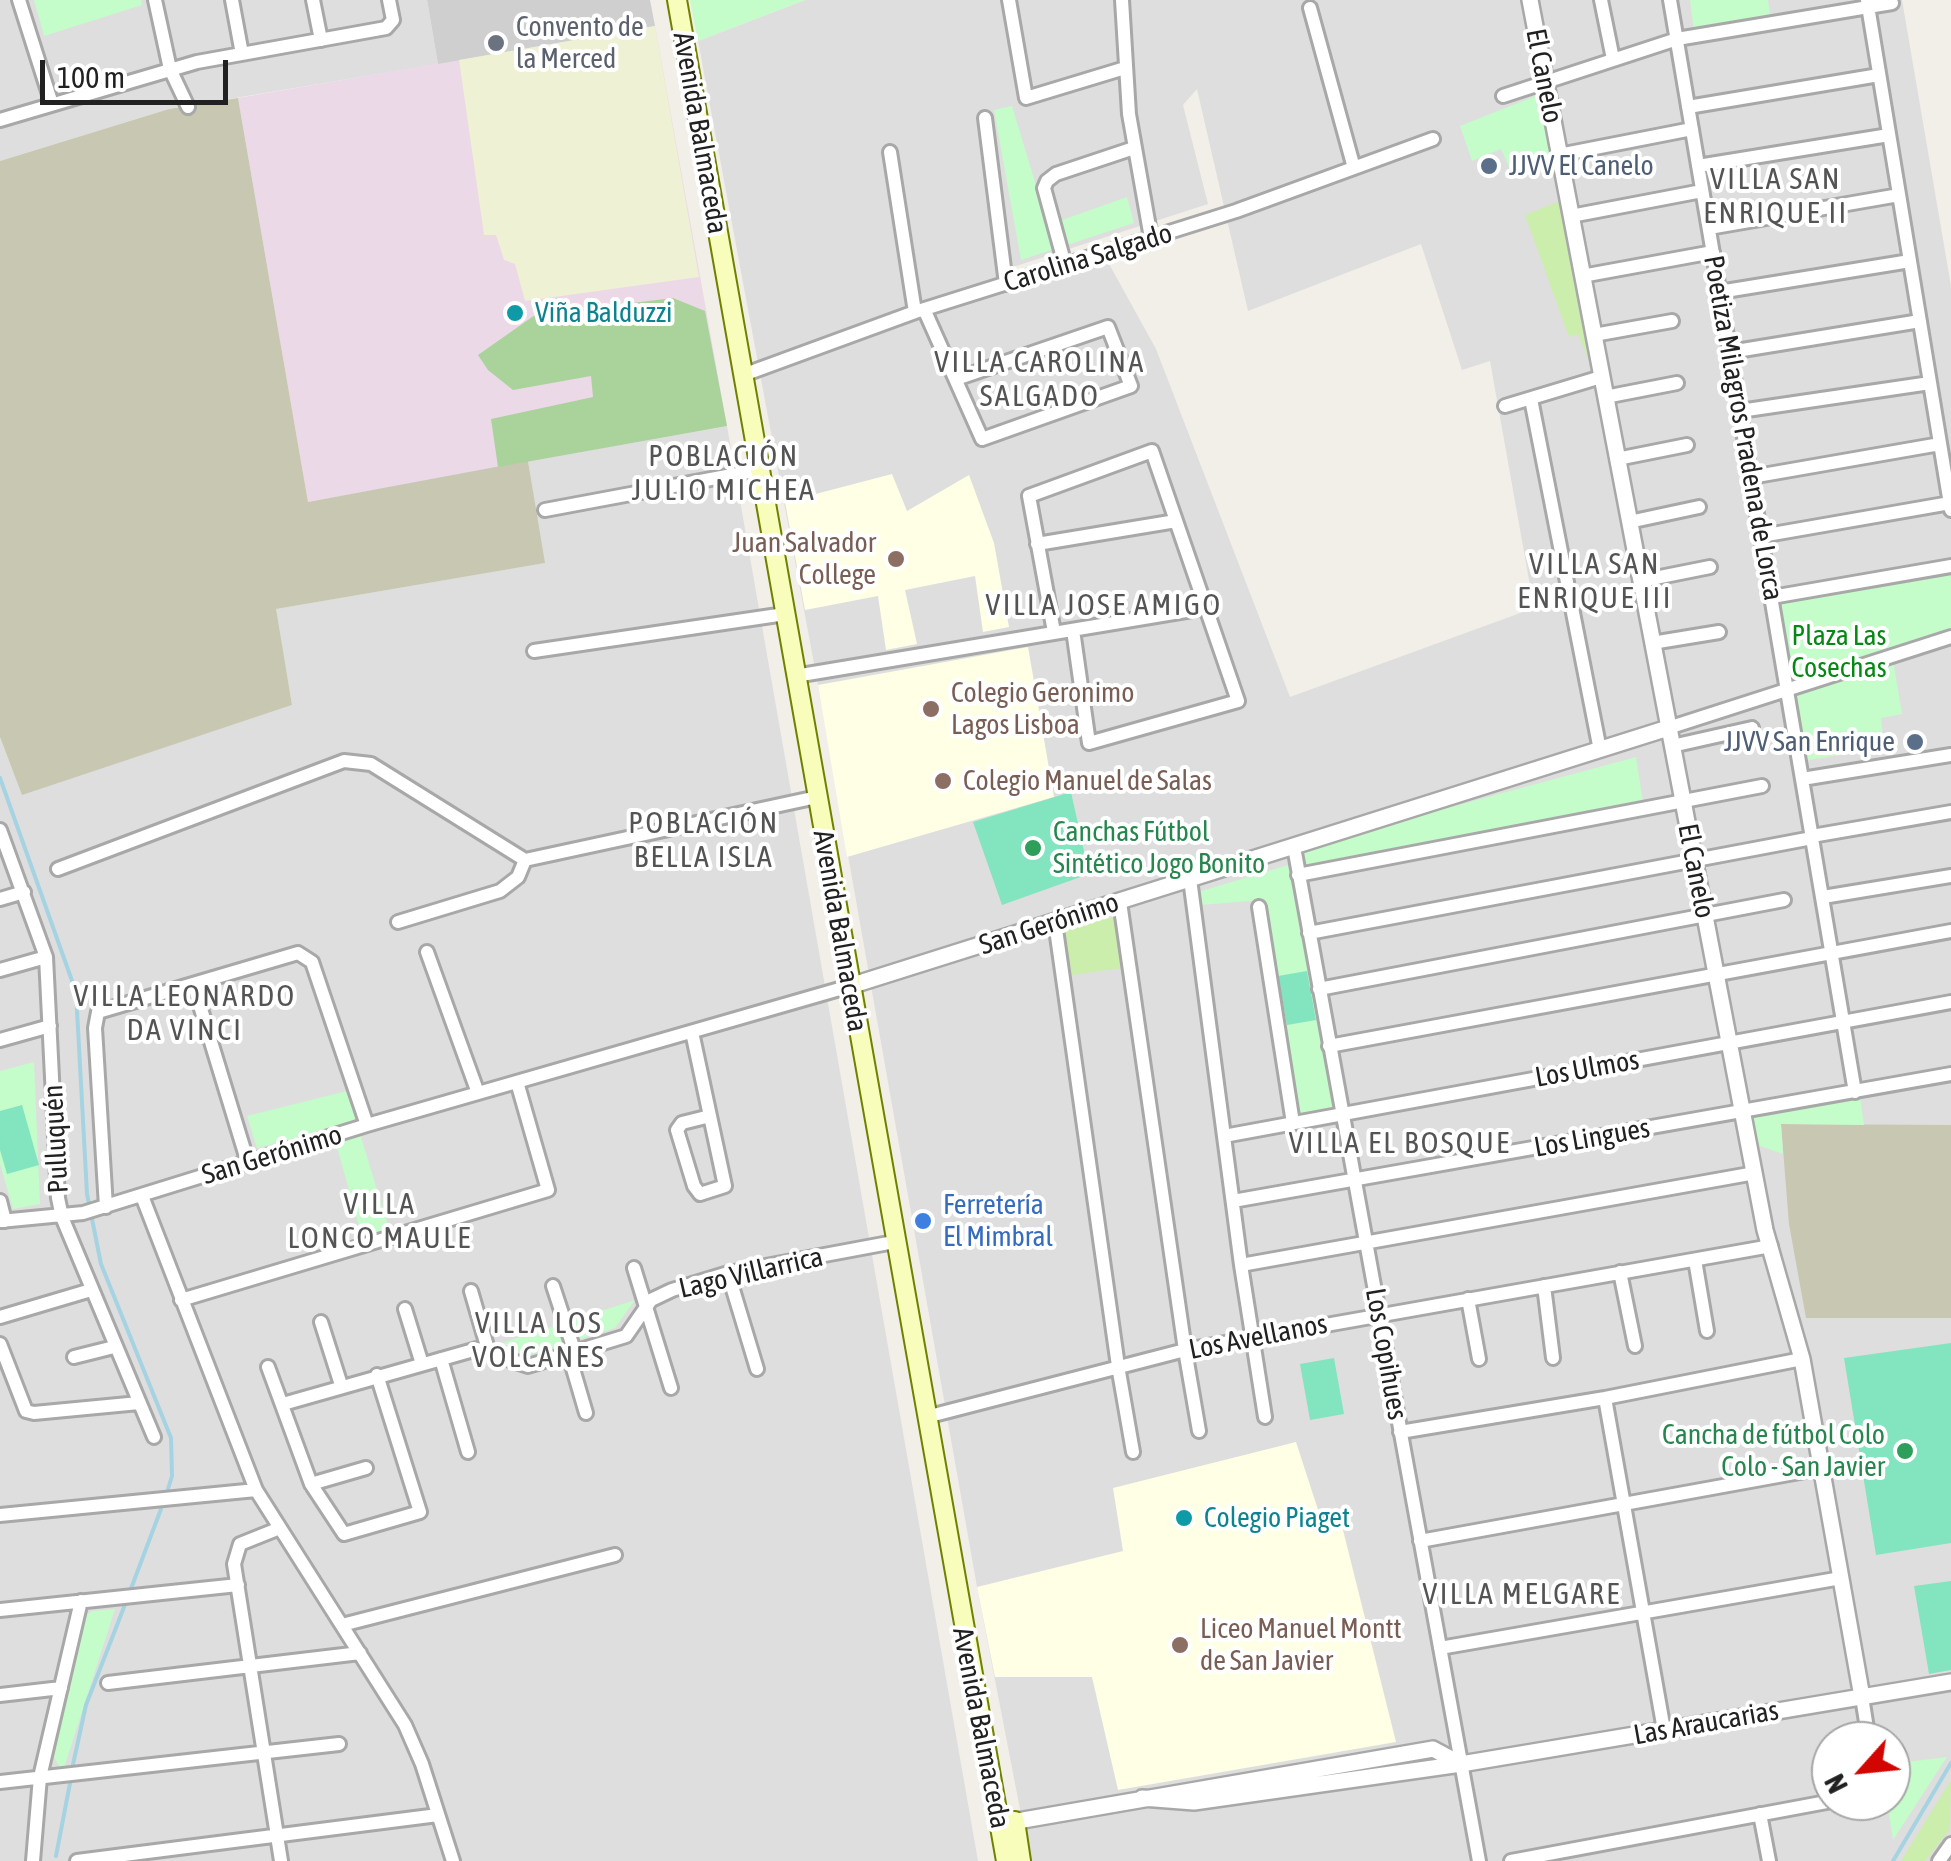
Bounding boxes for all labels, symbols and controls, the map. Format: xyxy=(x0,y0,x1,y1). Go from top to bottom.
place label: Convento de la Merced xyxy=(516,10,644,76)
street label: El Canelo xyxy=(1518,26,1570,126)
street label: Avenida Balmaceda xyxy=(666,30,734,236)
marker: Convento de la Merced xyxy=(485,32,507,54)
scale bar xyxy=(45,40,232,102)
text: 100 m xyxy=(57,60,125,94)
place label: JJVV El Canelo xyxy=(1509,149,1654,183)
marker: JJVV El Canelo xyxy=(1478,155,1500,177)
district label: VILLA SAN ENRIQUE II xyxy=(1703,162,1849,232)
street label: Carolina Salgado xyxy=(1000,216,1176,300)
street label: Poetiza Milagros Pradena de Lorca xyxy=(1696,253,1790,603)
place label: Viña Balduzzi xyxy=(535,296,672,330)
marker: Viña Balduzzi xyxy=(504,302,526,324)
district label: VILLA CAROLINA SALGADO xyxy=(934,345,1146,416)
district label: POBLACIÓN JULIO MICHEA xyxy=(632,439,816,510)
place label: Juan Salvador College xyxy=(732,526,876,592)
district label: VILLA SAN ENRIQUE III xyxy=(1517,547,1673,618)
marker: Juan Salvador College xyxy=(885,548,907,570)
district label: VILLA JOSE AMIGO xyxy=(986,588,1222,624)
park label: Plaza Las Cosechas xyxy=(1791,619,1887,685)
place label: Colegio Geronimo Lagos Lisboa xyxy=(951,676,1134,742)
marker: Colegio Geronimo Lagos Lisboa xyxy=(920,698,942,720)
place label: JJVV San Enrique xyxy=(1724,725,1895,759)
marker: JJVV San Enrique xyxy=(1904,731,1926,753)
place label: Colegio Manuel de Salas xyxy=(963,764,1212,798)
marker: Colegio Manuel de Salas xyxy=(932,770,954,792)
district label: POBLACIÓN BELLA ISLA xyxy=(628,806,780,876)
place label: Canchas Fútbol Sintético Jogo Bonito xyxy=(1053,815,1265,881)
street label: El Canelo xyxy=(1670,821,1722,921)
street label: Avenida Balmaceda xyxy=(806,828,874,1034)
marker: Canchas Fútbol Sintético Jogo Bonito xyxy=(1022,837,1044,859)
street label: San Gerónimo xyxy=(975,886,1123,962)
district label: VILLA LEONARDO DA VINCI xyxy=(73,979,297,1050)
street label: Los Ulmos xyxy=(1532,1043,1642,1095)
street label: Pulluquén xyxy=(36,1084,76,1194)
street label: Los Lingues xyxy=(1532,1111,1652,1165)
street label: San Gerónimo xyxy=(198,1118,346,1192)
district label: VILLA EL BOSQUE xyxy=(1289,1126,1511,1162)
district label: VILLA LONCO MAULE xyxy=(287,1187,473,1258)
place label: Ferretería El Mimbral xyxy=(943,1188,1053,1254)
marker: Ferretería El Mimbral xyxy=(912,1210,934,1232)
street label: Lago Villarrica xyxy=(676,1240,826,1306)
street label: Los Copihues xyxy=(1358,1286,1414,1422)
district label: VILLA LOS VOLCANES xyxy=(472,1306,606,1376)
street label: Los Avellanos xyxy=(1186,1307,1330,1367)
place label: Cancha de fútbol Colo Colo - San Javier xyxy=(1662,1418,1885,1484)
marker: Cancha de fútbol Colo Colo - San Javier xyxy=(1894,1440,1916,1462)
place label: Colegio Piaget xyxy=(1204,1501,1350,1535)
marker: Colegio Piaget xyxy=(1173,1507,1195,1529)
district label: VILLA MELGARE xyxy=(1422,1577,1622,1613)
place label: Liceo Manuel Montt de San Javier xyxy=(1200,1612,1402,1678)
street label: Avenida Balmaceda xyxy=(945,1625,1017,1831)
marker: Liceo Manuel Montt de San Javier xyxy=(1169,1634,1191,1656)
street label: Las Araucarias xyxy=(1631,1694,1781,1752)
north arrow xyxy=(1811,1721,1911,1821)
text: N xyxy=(1818,1769,1854,1798)

